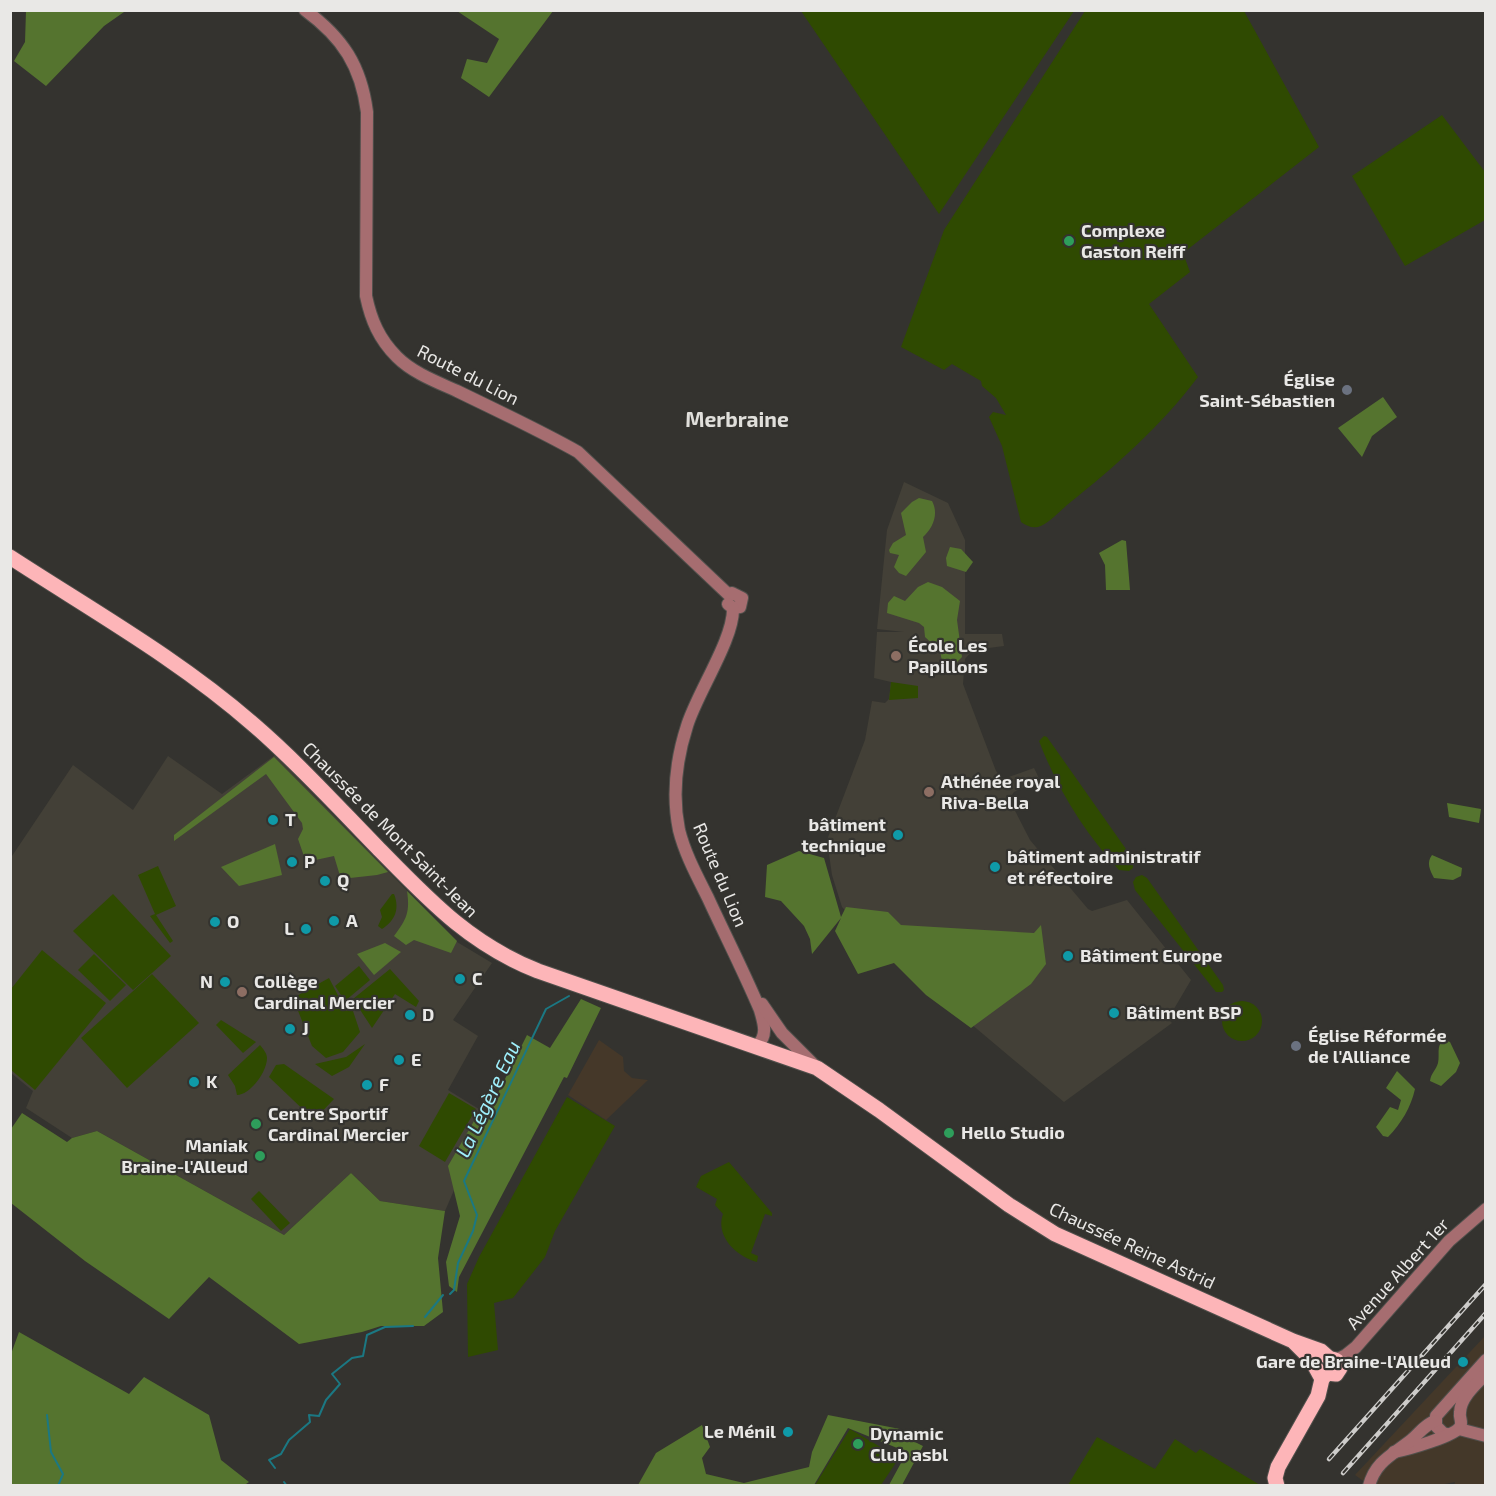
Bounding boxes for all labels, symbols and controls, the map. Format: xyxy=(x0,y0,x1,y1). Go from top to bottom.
place label: Complexe Gaston Reiff xyxy=(1081,219,1187,262)
marker: Complexe Gaston Reiff xyxy=(1062,234,1076,248)
street label: Route du Lion xyxy=(414,339,523,409)
place label: Église Saint-Sébastien xyxy=(1199,368,1335,411)
marker: Église Saint-Sébastien xyxy=(1340,383,1354,397)
district label: Merbraine xyxy=(685,406,789,431)
place label: École Les Papillons xyxy=(908,634,988,677)
marker: École Les Papillons xyxy=(889,649,903,663)
street label: Chaussée de Mont Saint-Jean xyxy=(298,737,483,922)
place label: Athénée royal Riva-Bella xyxy=(941,770,1060,813)
marker: Athénée royal Riva-Bella xyxy=(922,785,936,799)
place label: T xyxy=(285,808,296,830)
marker: T xyxy=(266,813,280,827)
place label: bâtiment technique xyxy=(801,813,887,856)
street label: Route du Lion xyxy=(689,819,753,930)
marker: bâtiment technique xyxy=(891,828,905,842)
place label: bâtiment administratif et réfectoire xyxy=(1007,845,1201,888)
place label: P xyxy=(304,850,315,872)
marker: P xyxy=(285,855,299,869)
marker: bâtiment administratif et réfectoire xyxy=(988,860,1002,874)
place label: Q xyxy=(337,869,349,891)
marker: Q xyxy=(318,874,332,888)
place label: A xyxy=(346,909,358,931)
place label: O xyxy=(227,910,239,932)
marker: A xyxy=(327,914,341,928)
marker: O xyxy=(208,915,222,929)
place label: L xyxy=(284,917,294,939)
marker: L xyxy=(299,922,313,936)
place label: Bâtiment Europe xyxy=(1080,944,1222,966)
marker: Bâtiment Europe xyxy=(1061,949,1075,963)
place label: C xyxy=(472,967,483,989)
place label: N xyxy=(200,970,213,992)
place label: Collège Cardinal Mercier xyxy=(254,970,395,1013)
marker: C xyxy=(453,972,467,986)
marker: N xyxy=(218,975,232,989)
marker: Collège Cardinal Mercier xyxy=(235,985,249,999)
place label: Bâtiment BSP xyxy=(1126,1001,1241,1023)
place label: D xyxy=(422,1003,434,1025)
marker: Bâtiment BSP xyxy=(1107,1006,1121,1020)
marker: D xyxy=(403,1008,417,1022)
place label: J xyxy=(302,1017,309,1039)
marker: J xyxy=(283,1022,297,1036)
place label: Église Réformée de l'Alliance xyxy=(1308,1024,1447,1067)
water label: La Légère Eau xyxy=(450,1036,525,1161)
marker: Église Réformée de l'Alliance xyxy=(1289,1039,1303,1053)
place label: E xyxy=(411,1048,421,1070)
marker: E xyxy=(392,1053,406,1067)
place label: K xyxy=(206,1070,218,1092)
place label: F xyxy=(379,1073,389,1095)
marker: K xyxy=(187,1075,201,1089)
marker: F xyxy=(360,1078,374,1092)
place label: Centre Sportif Cardinal Mercier xyxy=(268,1102,409,1145)
marker: Centre Sportif Cardinal Mercier xyxy=(249,1117,263,1131)
place label: Hello Studio xyxy=(961,1121,1065,1143)
marker: Hello Studio xyxy=(942,1126,956,1140)
place label: Maniak Braine-l'Alleud xyxy=(121,1134,248,1177)
marker: Maniak Braine-l'Alleud xyxy=(253,1149,267,1163)
street label: Chaussée Reine Astrid xyxy=(1046,1197,1219,1293)
street label: Avenue Albert 1er xyxy=(1341,1213,1453,1334)
place label: Gare de Braine-l'Alleud xyxy=(1256,1350,1451,1372)
marker: Gare de Braine-l'Alleud xyxy=(1456,1355,1470,1369)
place label: Le Ménil xyxy=(704,1420,776,1442)
place label: Dynamic Club asbl xyxy=(870,1422,948,1465)
marker: Le Ménil xyxy=(781,1425,795,1439)
marker: Dynamic Club asbl xyxy=(851,1437,865,1451)

